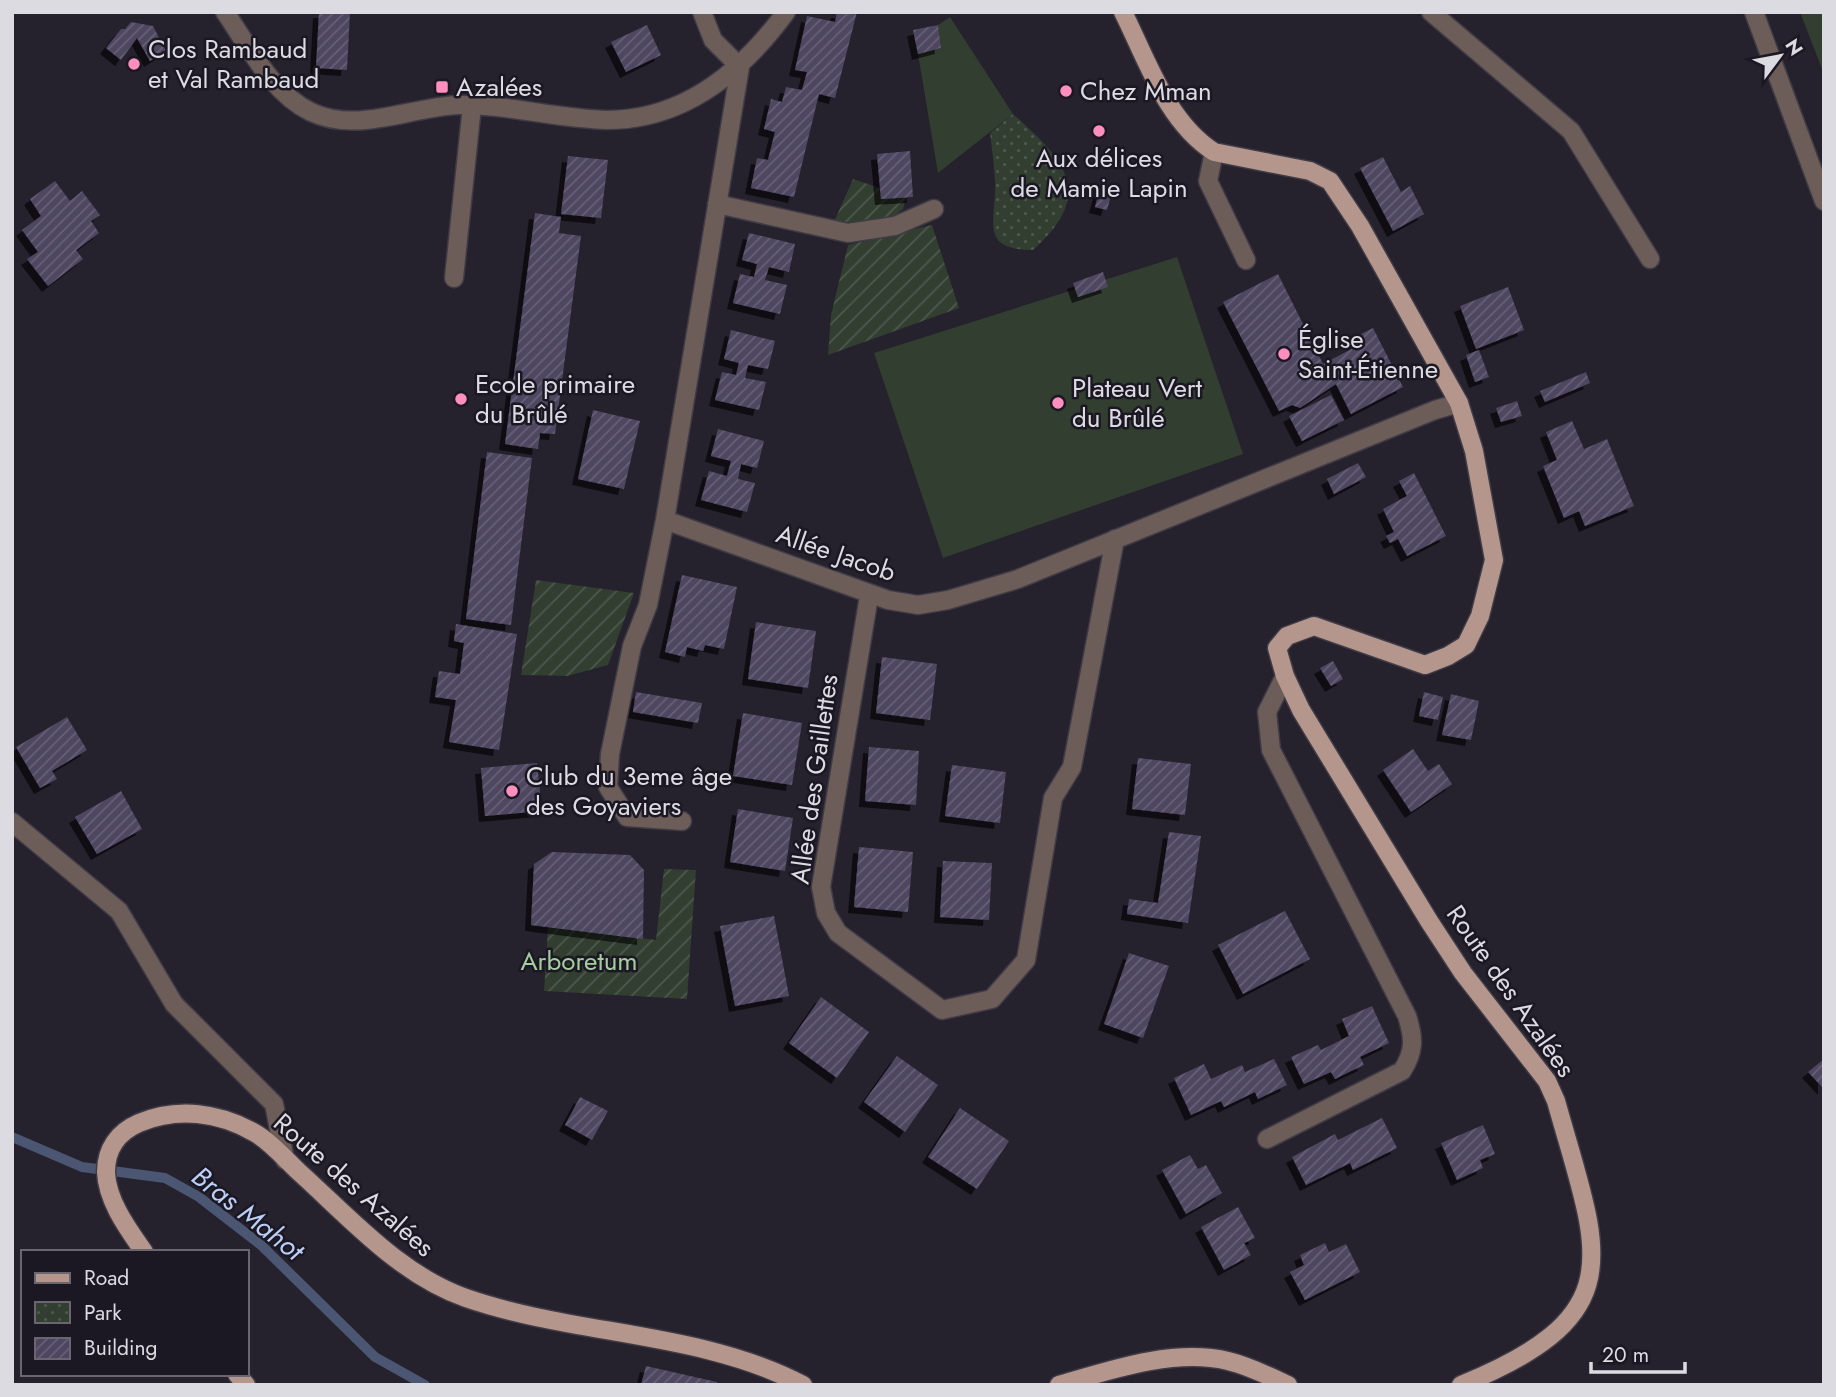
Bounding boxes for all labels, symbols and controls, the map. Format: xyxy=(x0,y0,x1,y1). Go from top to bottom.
north arrow xyxy=(1745,21,1815,91)
place label: Clos Rambaud et Val Rambaud xyxy=(148,30,319,98)
text: N xyxy=(1779,34,1809,61)
marker: Clos Rambaud et Val Rambaud xyxy=(126,56,142,72)
place label: Azalées xyxy=(456,68,542,106)
place label: Chez Mman xyxy=(1080,72,1212,110)
marker: Azalées xyxy=(434,79,450,95)
marker: Chez Mman xyxy=(1058,83,1074,99)
marker: Aux délices de Mamie Lapin xyxy=(1091,123,1107,139)
place label: Aux délices de Mamie Lapin xyxy=(1010,139,1188,207)
place label: Église Saint-Étienne xyxy=(1298,320,1438,388)
marker: Église Saint-Étienne xyxy=(1276,346,1292,362)
place label: Ecole primaire du Brûlé xyxy=(475,365,635,433)
place label: Plateau Vert du Brûlé xyxy=(1072,369,1203,437)
marker: Ecole primaire du Brûlé xyxy=(453,391,469,407)
marker: Plateau Vert du Brûlé xyxy=(1050,395,1066,411)
street label: Allée Jacob xyxy=(771,515,901,591)
street label: Allée des Gaillettes xyxy=(780,672,848,886)
place label: Club du 3eme âge des Goyaviers xyxy=(526,757,732,825)
marker: Club du 3eme âge des Goyaviers xyxy=(504,783,520,799)
street label: Route des Azalées xyxy=(1437,897,1585,1085)
park label: Arboretum xyxy=(520,942,638,980)
street label: Route des Azalées xyxy=(265,1104,443,1266)
water label: Bras Mahot xyxy=(183,1156,314,1271)
legend xyxy=(21,1250,248,1376)
text: Road xyxy=(84,1263,129,1293)
text: Park xyxy=(84,1298,122,1328)
scale bar xyxy=(1591,1330,1686,1374)
text: Building xyxy=(84,1333,157,1363)
text: 20 m xyxy=(1602,1340,1649,1370)

